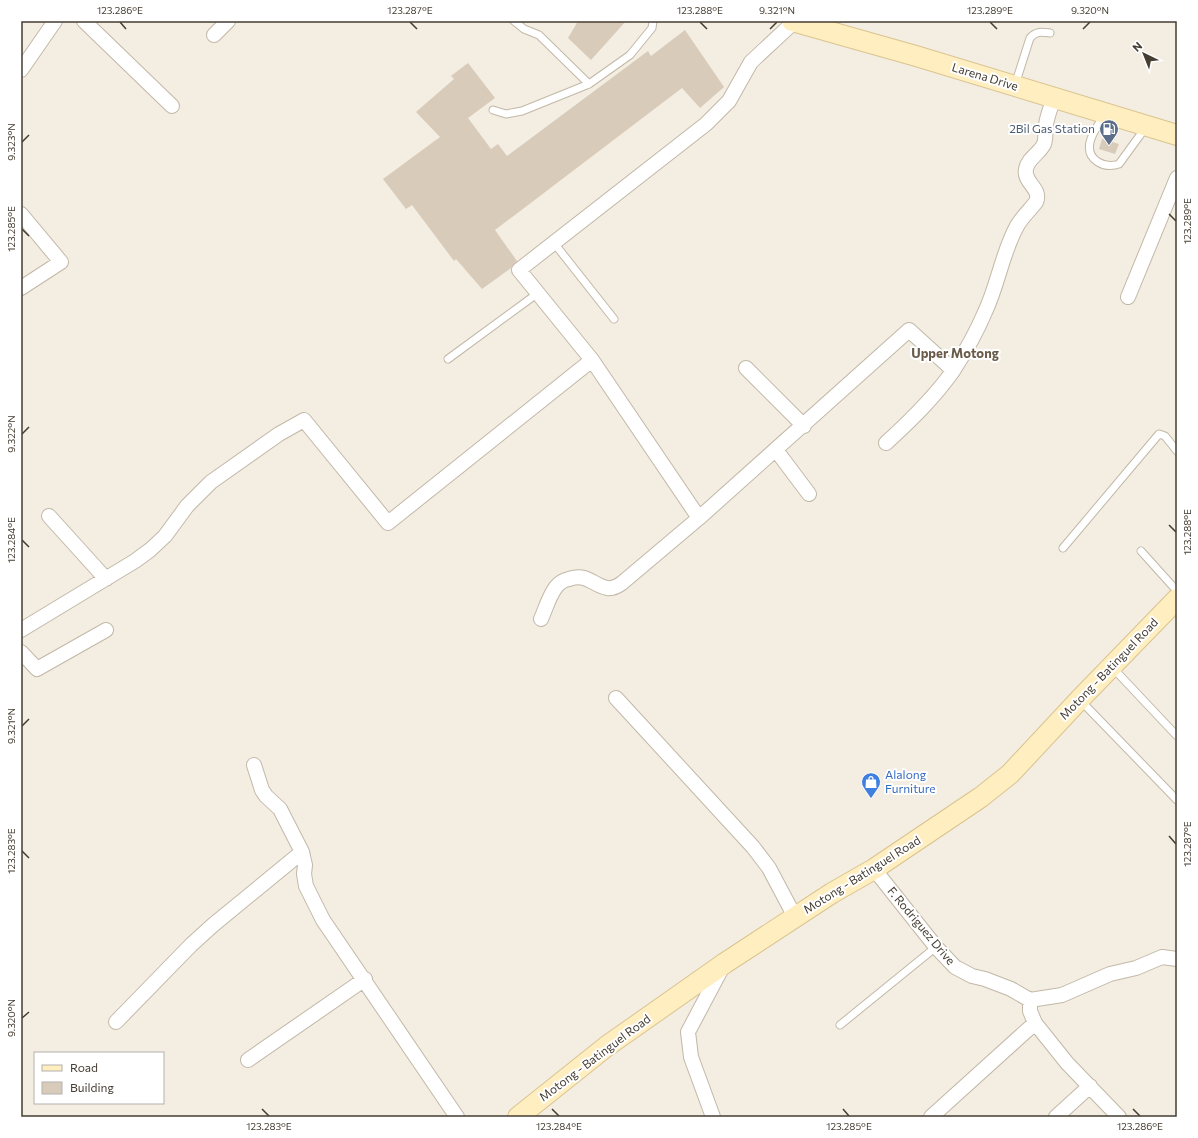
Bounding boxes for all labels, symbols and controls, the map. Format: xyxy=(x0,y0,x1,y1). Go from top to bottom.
text: 123.286°E xyxy=(97,4,143,16)
text: 123.287°E xyxy=(387,4,433,16)
text: 123.288°E xyxy=(677,4,723,16)
text: 9.321°N xyxy=(759,4,795,16)
text: 123.289°E xyxy=(967,4,1013,16)
text: 9.320°N xyxy=(1071,4,1109,16)
north arrow xyxy=(1124,34,1164,74)
text: N xyxy=(1129,39,1144,54)
street label: Larena Drive xyxy=(950,59,1020,93)
fuel station icon: 2Bil Gas Station xyxy=(1098,118,1120,146)
place label: 2Bil Gas Station xyxy=(1009,121,1095,135)
text: 9.323°N xyxy=(5,123,17,161)
text: 123.289°E xyxy=(1181,198,1193,244)
text: 123.285°E xyxy=(5,206,17,252)
district label: Upper Motong xyxy=(911,345,999,361)
text: 9.322°N xyxy=(5,415,17,453)
text: 123.288°E xyxy=(1181,509,1193,555)
text: 123.284°E xyxy=(5,517,17,563)
street label: Motong - Batinguel Road xyxy=(1056,615,1160,722)
text: 9.321°N xyxy=(5,708,17,744)
place label: Alalong Furniture xyxy=(885,767,936,795)
shop icon: Alalong Furniture xyxy=(860,771,882,799)
text: 123.287°E xyxy=(1181,821,1193,867)
text: 123.283°E xyxy=(5,828,17,874)
street label: Motong - Batinguel Road xyxy=(800,832,923,916)
street label: F. Rodriguez Drive xyxy=(885,884,958,967)
text: 9.320°N xyxy=(5,999,17,1037)
street label: Motong - Batinguel Road xyxy=(536,1011,653,1104)
legend xyxy=(34,1052,164,1104)
text: Road xyxy=(70,1060,98,1074)
text: Building xyxy=(70,1080,114,1094)
text: 123.283°E xyxy=(246,1120,292,1132)
text: 123.284°E xyxy=(536,1120,582,1132)
text: 123.285°E xyxy=(826,1120,872,1132)
text: 123.286°E xyxy=(1117,1120,1163,1132)

